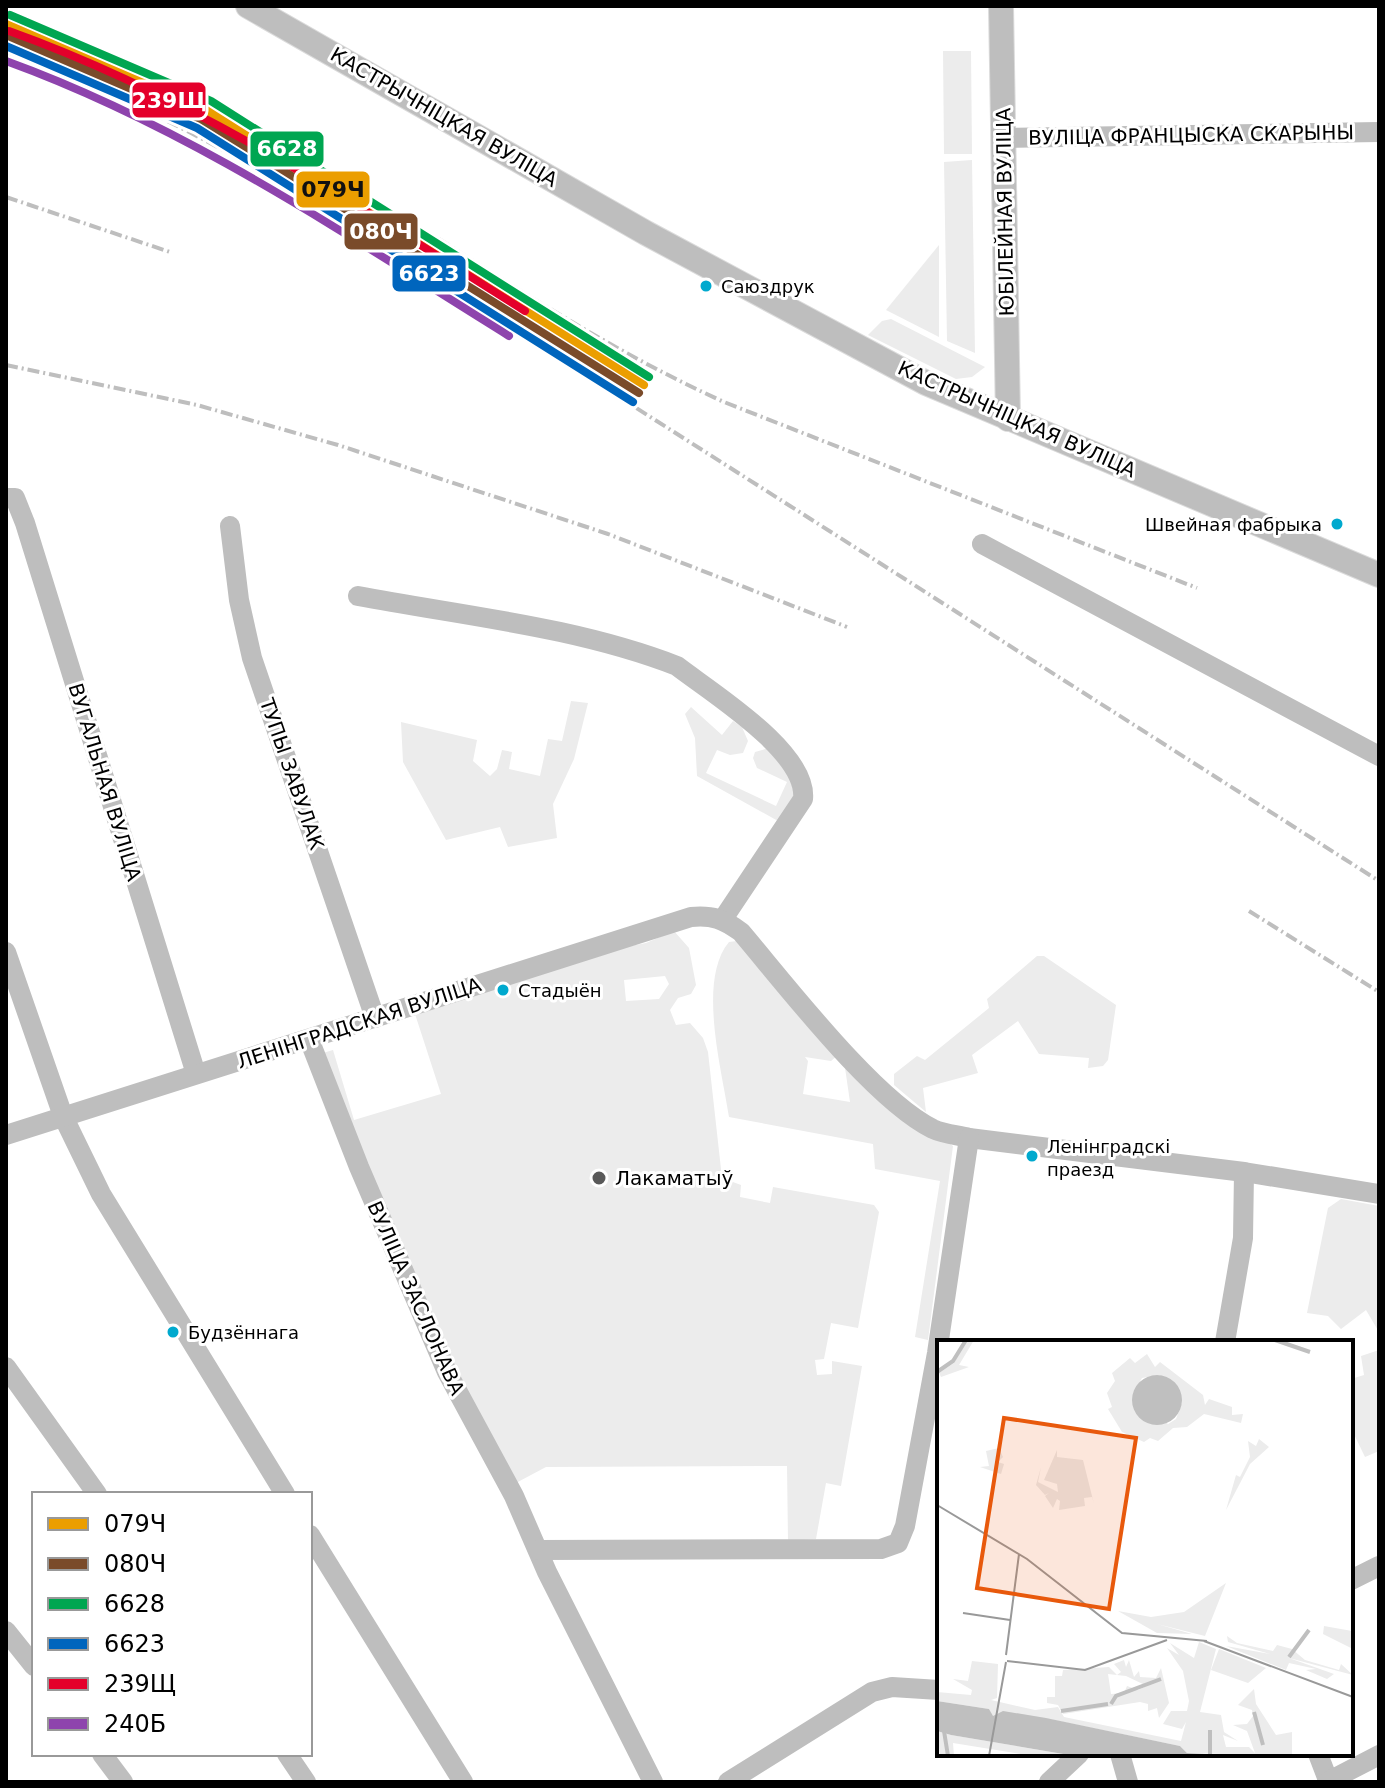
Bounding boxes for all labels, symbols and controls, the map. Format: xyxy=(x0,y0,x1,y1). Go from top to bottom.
street label: КАСТРЫЧНІЦКАЯ ВУЛІЦА xyxy=(326,42,562,192)
line badge: 239Щ xyxy=(131,81,207,119)
text: 239Щ xyxy=(131,88,207,113)
street label: ЮБІЛЕЙНАЯ ВУЛІЦА xyxy=(991,107,1019,317)
street label: ВУЛІЦА ФРАНЦЫСКА СКАРЫНЫ xyxy=(1028,120,1354,150)
line badge: 6628 xyxy=(249,130,325,168)
text: 6628 xyxy=(256,136,318,161)
line badge: 079Ч xyxy=(295,170,371,209)
text: 079Ч xyxy=(301,177,365,202)
line badge: 080Ч xyxy=(343,212,419,251)
text: 080Ч xyxy=(349,219,413,244)
line badge: 6623 xyxy=(391,254,467,293)
text: 6623 xyxy=(398,261,460,286)
place label: Саюздрук xyxy=(721,276,815,297)
marker: Саюздрук xyxy=(698,278,714,294)
street label: КАСТРЫЧНІЦКАЯ ВУЛІЦА xyxy=(894,356,1140,483)
place label: Швейная фабрыка xyxy=(1145,514,1322,535)
marker: Швейная фабрыка xyxy=(1329,516,1345,532)
street label: ВУГАЛЬНАЯ ВУЛІЦА xyxy=(63,680,147,884)
street label: ТУПЫ ЗАВУЛАК xyxy=(254,694,329,853)
street label: ЛЕНІНГРАДСКАЯ ВУЛІЦА xyxy=(234,972,484,1074)
place label: Стадыён xyxy=(518,980,602,1001)
marker: Стадыён xyxy=(495,982,511,998)
place label: Ленінградскі праезд xyxy=(1047,1136,1170,1180)
marker: Ленінградскі праезд xyxy=(1024,1148,1040,1164)
place label: Лакаматыў xyxy=(615,1166,733,1190)
marker: Лакаматыў xyxy=(590,1169,608,1187)
street label: ВУЛІЦА ЗАСЛОНАВА xyxy=(362,1197,470,1399)
place label: Будзённага xyxy=(188,1322,299,1343)
marker: Будзённага xyxy=(165,1324,181,1340)
inset map xyxy=(937,1340,1353,1756)
legend xyxy=(32,1492,312,1756)
text: 079Ч xyxy=(104,1510,166,1538)
text: 080Ч xyxy=(104,1550,166,1578)
text: 6628 xyxy=(104,1590,165,1618)
text: 6623 xyxy=(104,1630,165,1658)
text: 239Щ xyxy=(104,1670,176,1698)
text: 240Б xyxy=(104,1710,166,1738)

